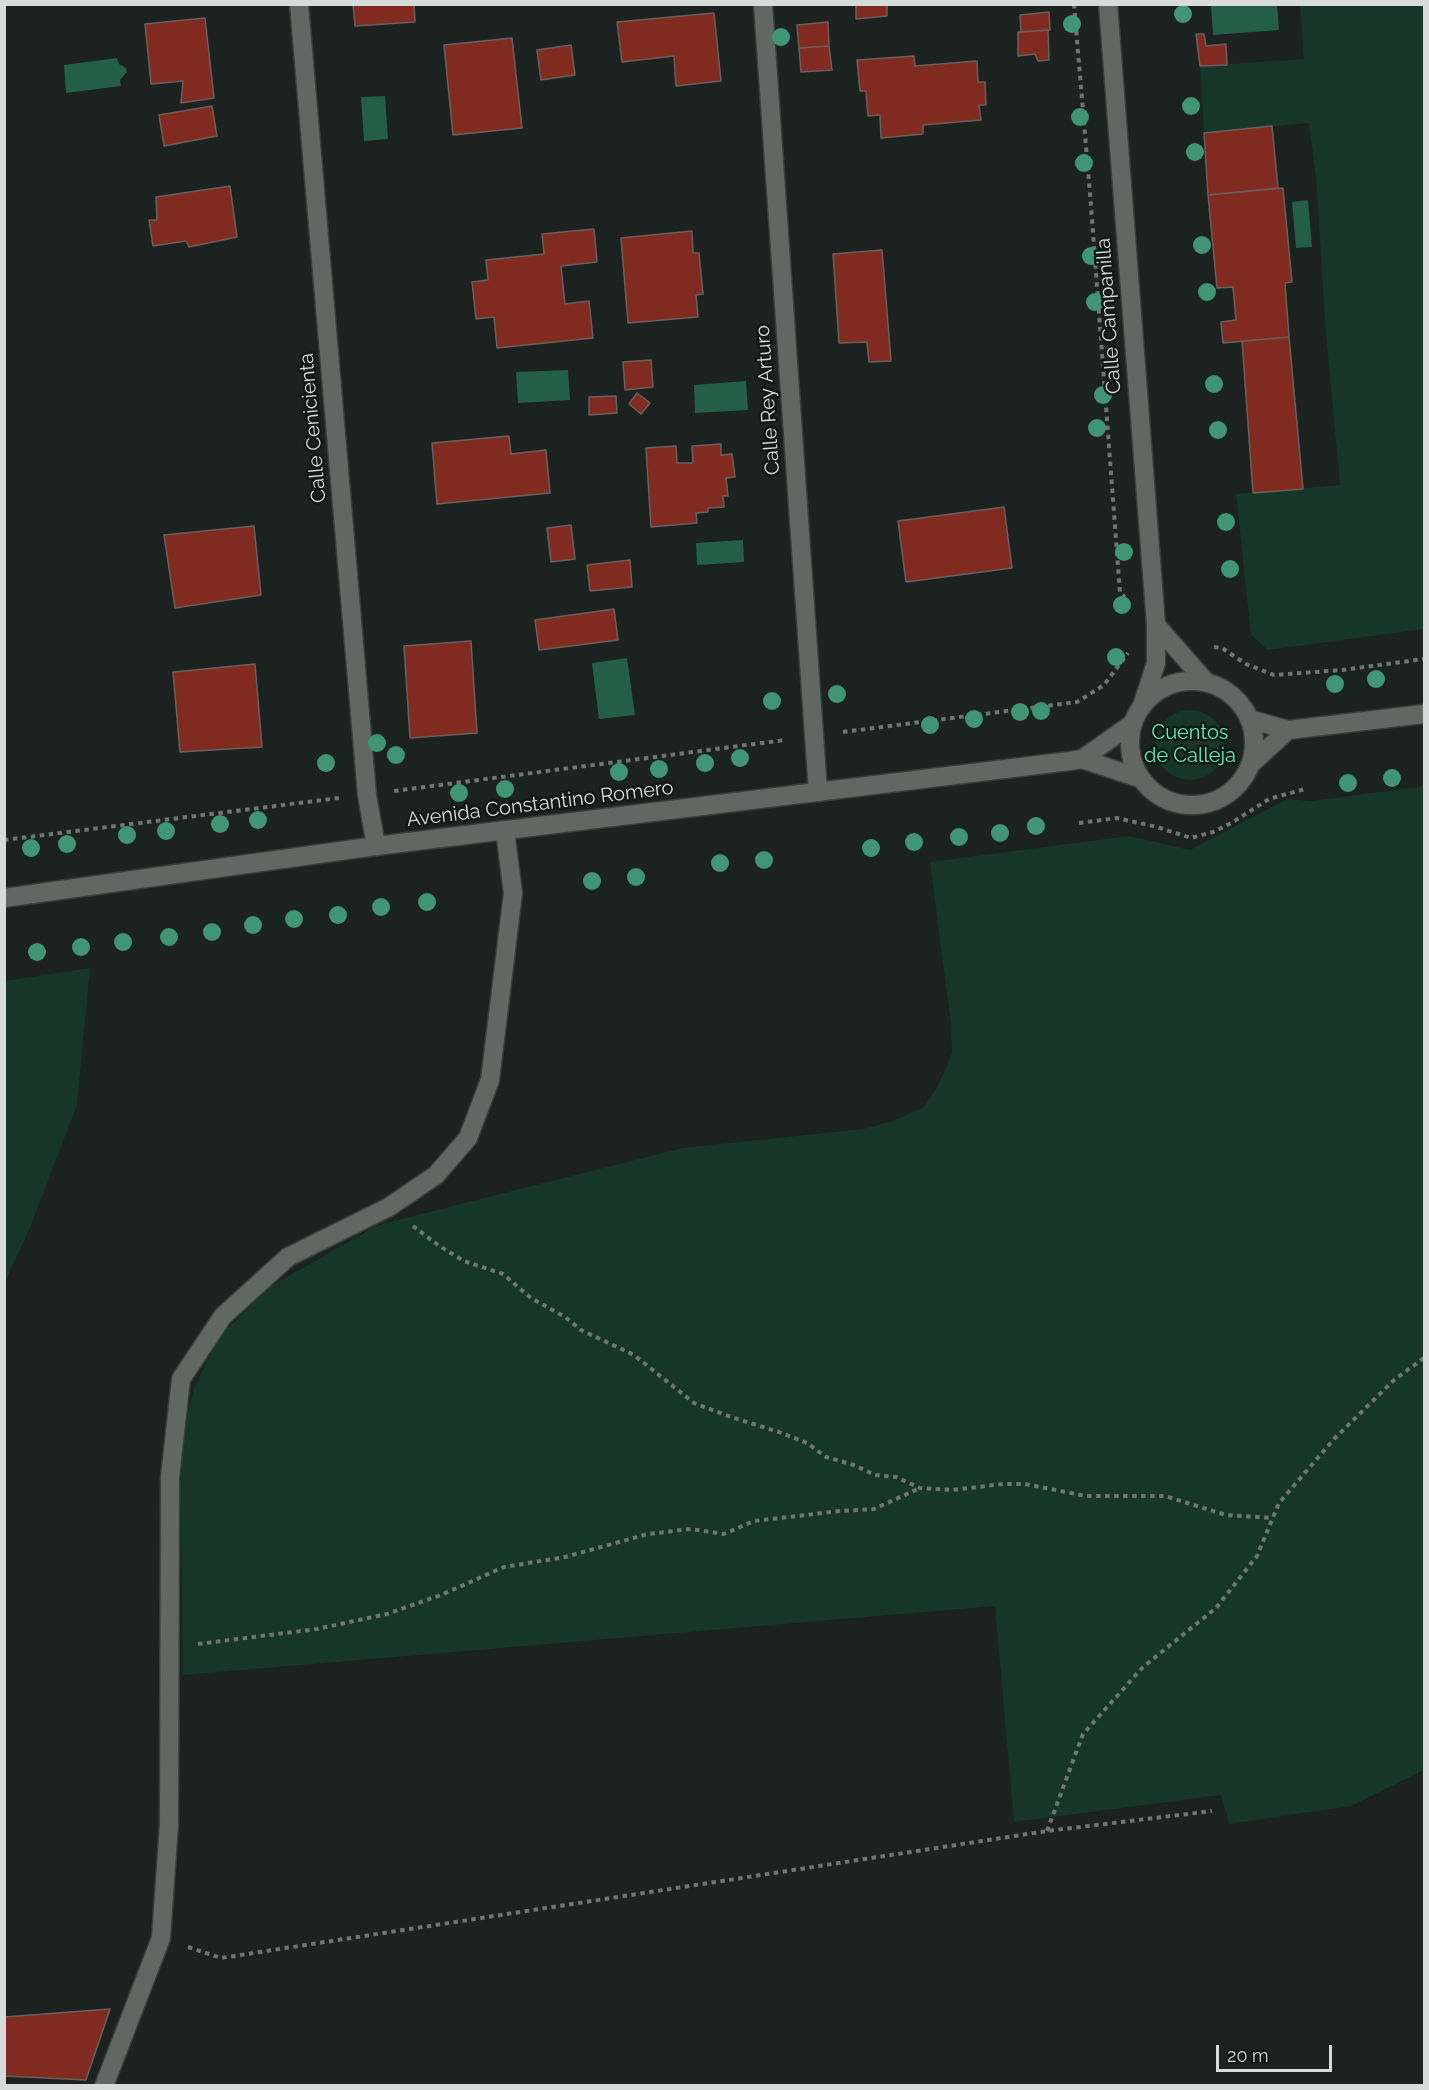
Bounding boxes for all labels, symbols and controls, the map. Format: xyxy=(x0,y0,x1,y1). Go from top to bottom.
street label: Calle Campanilla xyxy=(1092,237,1126,395)
street label: Calle Rey Arturo xyxy=(751,324,785,476)
street label: Calle Cenicienta xyxy=(295,352,331,504)
park label: Cuentos de Calleja xyxy=(1144,721,1236,768)
street label: Avenida Constantino Romero xyxy=(405,776,675,832)
scale bar xyxy=(1219,2033,1334,2071)
text: 20 m xyxy=(1227,2045,1269,2066)

